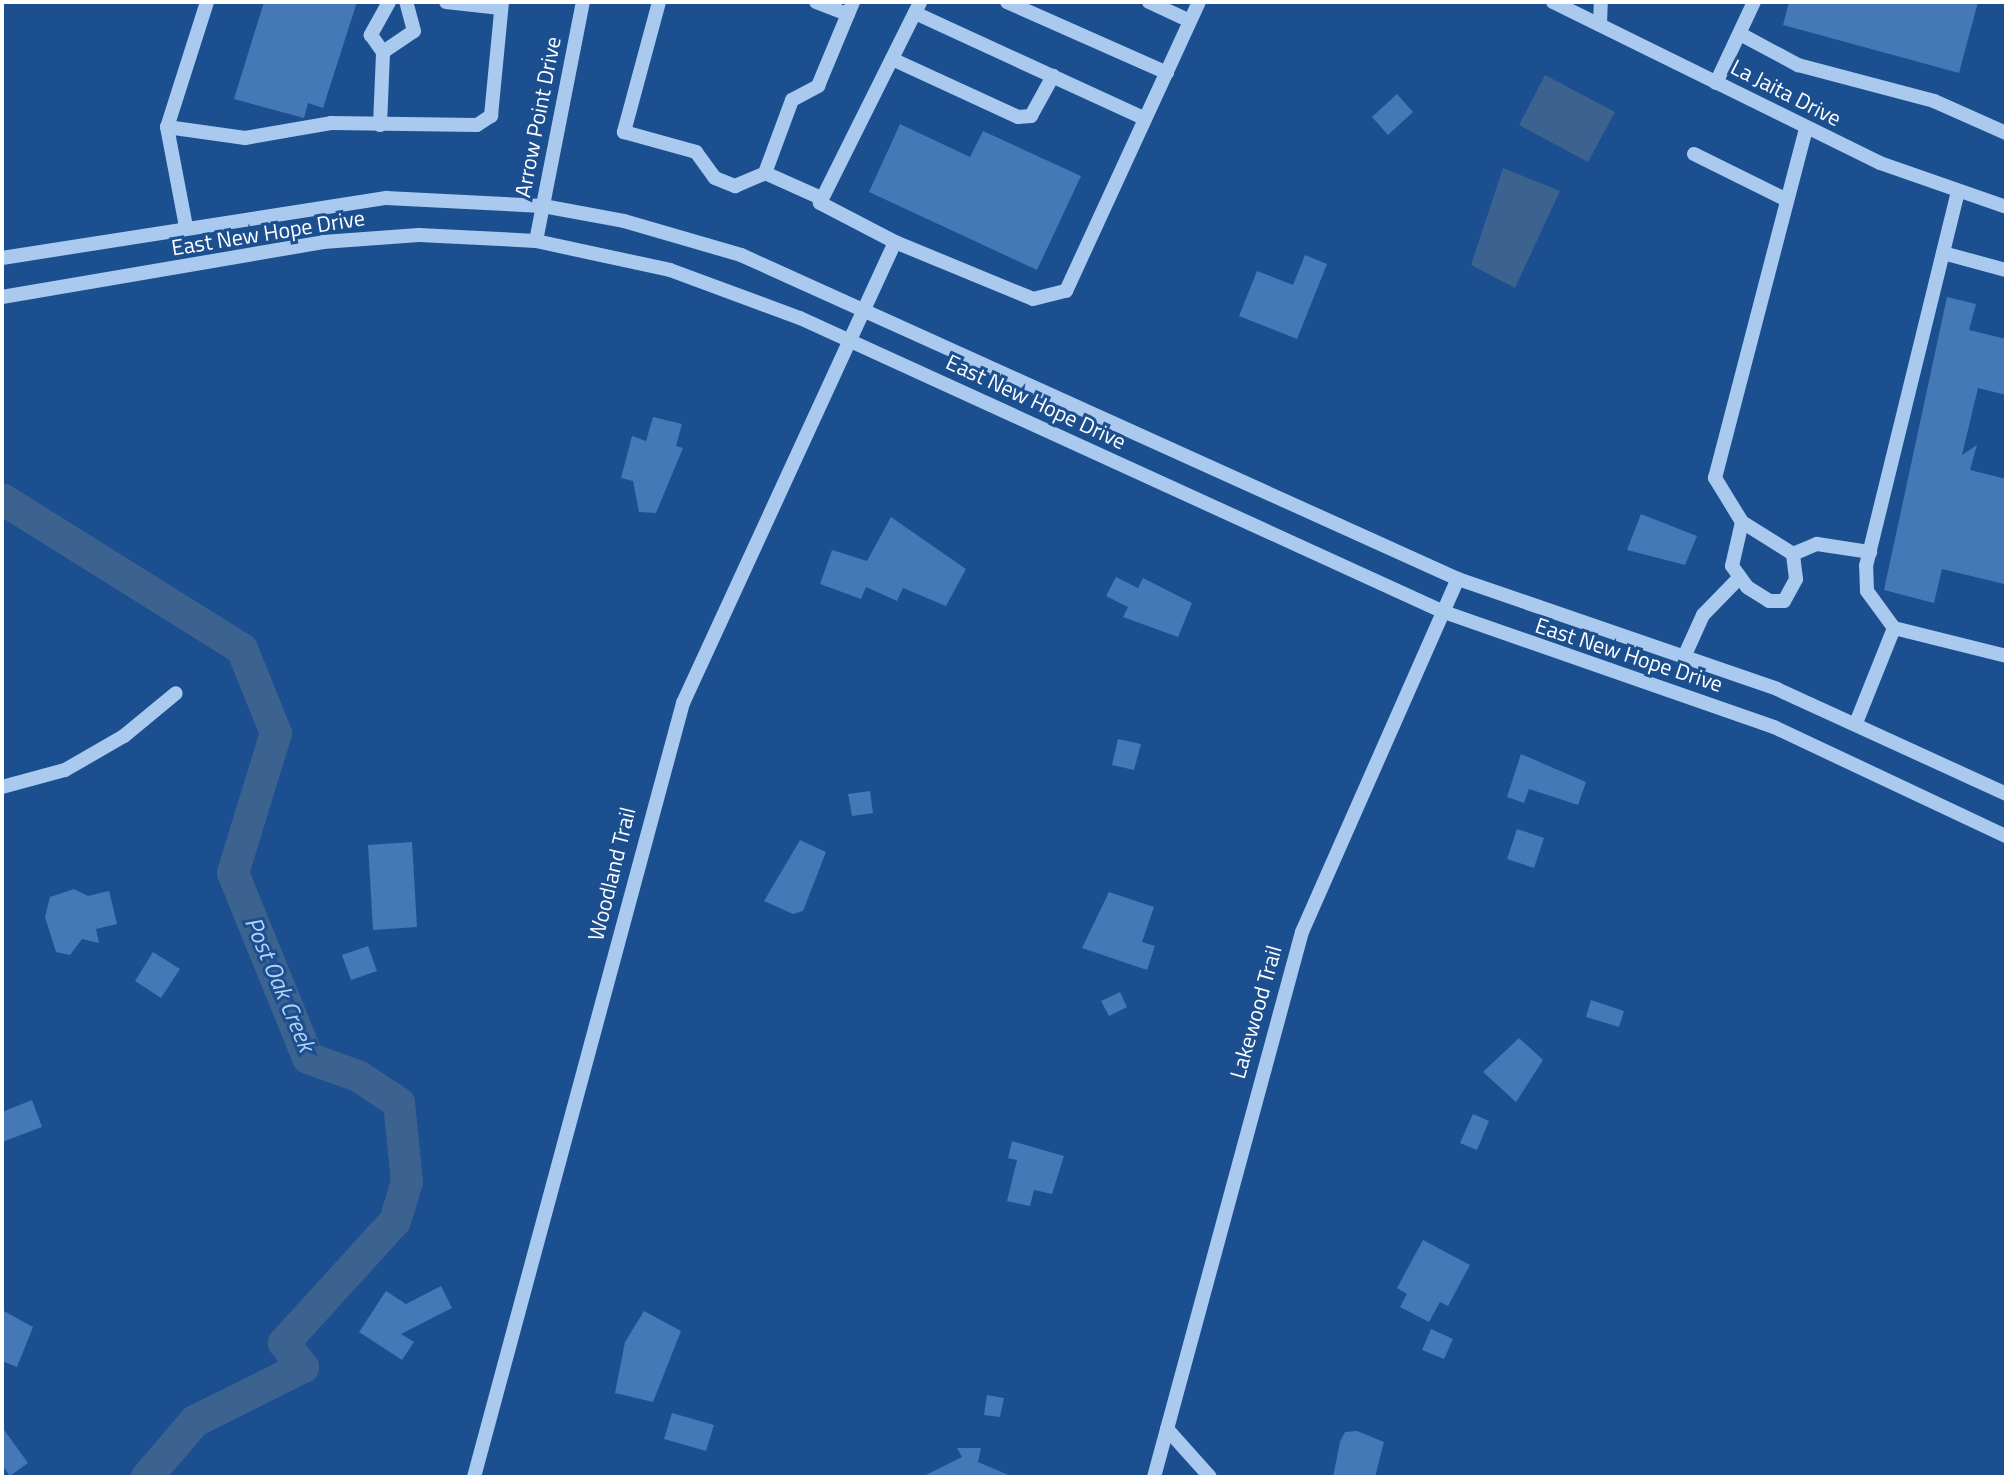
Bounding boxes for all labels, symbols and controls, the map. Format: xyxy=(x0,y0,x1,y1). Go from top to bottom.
street label: Arrow Point Drive xyxy=(509,34,567,200)
street label: La Jaita Drive xyxy=(1726,54,1846,132)
street label: East New Hope Drive xyxy=(169,205,367,261)
street label: East New Hope Drive xyxy=(942,349,1130,455)
street label: East New Hope Drive xyxy=(1532,612,1726,698)
street label: Woodland Trail xyxy=(583,805,641,943)
water label: Post Oak Creek xyxy=(239,912,321,1056)
street label: Lakewood Trail xyxy=(1224,942,1288,1082)

